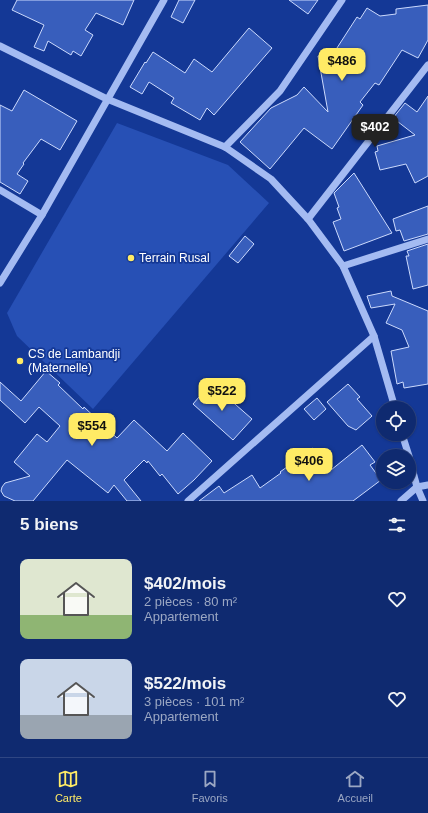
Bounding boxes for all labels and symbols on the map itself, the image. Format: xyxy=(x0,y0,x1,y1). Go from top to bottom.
pin: $486 xyxy=(318,48,366,82)
pin: $402 xyxy=(351,114,399,148)
place label: Terrain Rusal xyxy=(139,251,210,265)
marker: Terrain Rusal xyxy=(126,253,136,263)
place label: CS de Lambandji (Maternelle) xyxy=(28,347,120,375)
marker: CS de Lambandji (Maternelle) xyxy=(15,356,25,366)
pin: $522 xyxy=(198,378,246,412)
pin: $554 xyxy=(68,413,116,447)
pin: $406 xyxy=(285,448,333,482)

